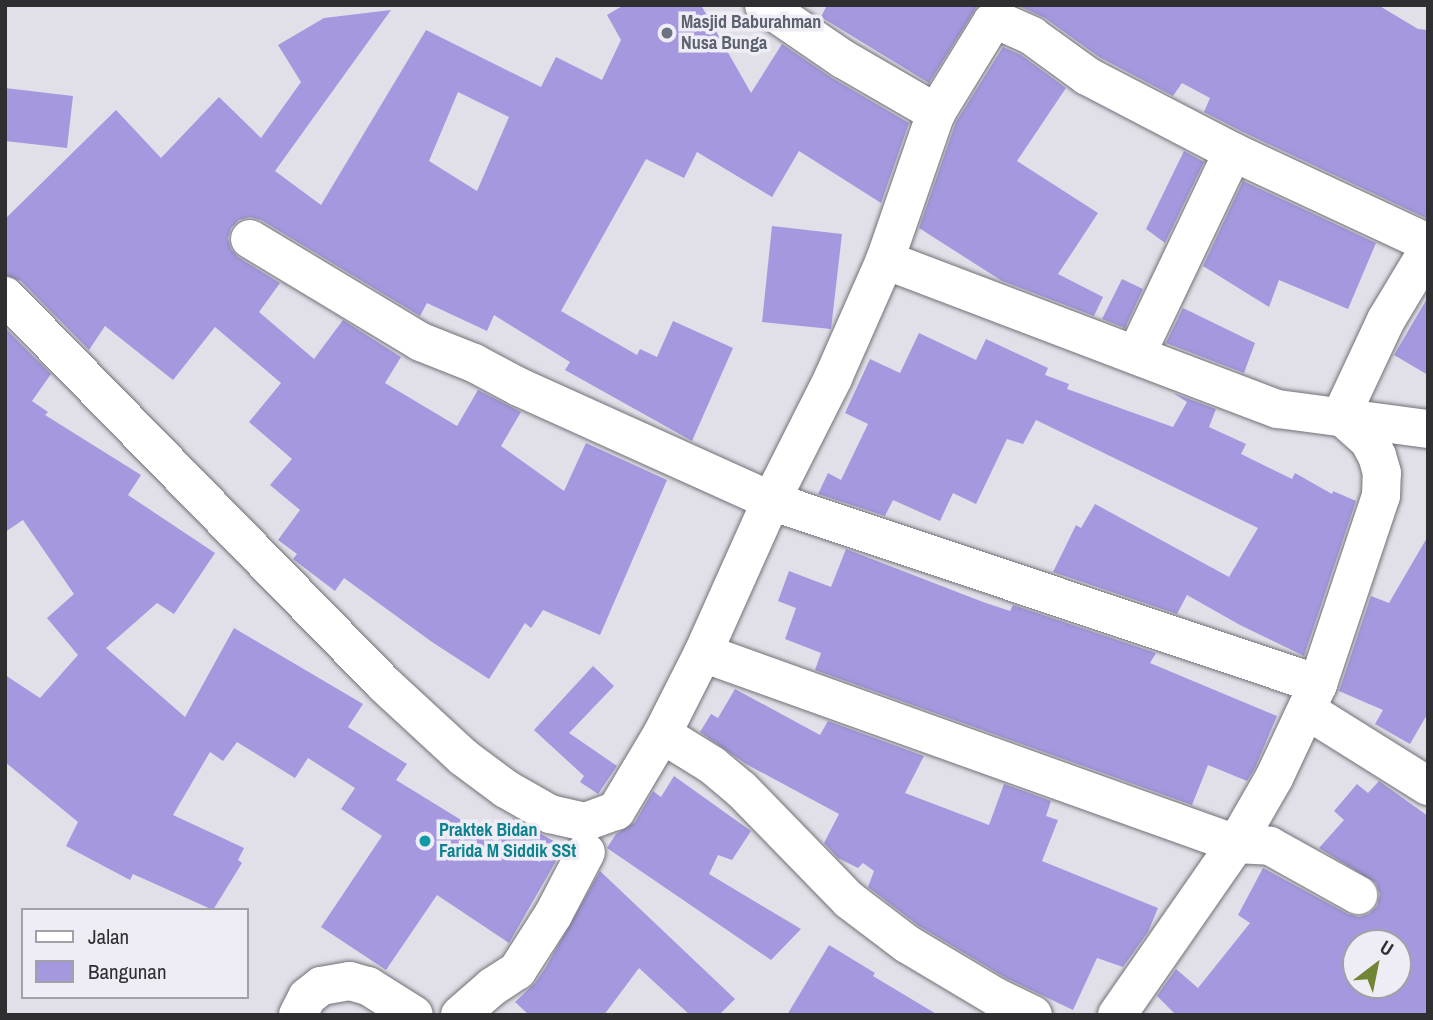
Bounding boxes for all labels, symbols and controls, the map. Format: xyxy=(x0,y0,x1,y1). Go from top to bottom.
place label: Masjid Baburahman Nusa Bunga xyxy=(681,12,821,54)
marker: Masjid Baburahman Nusa Bunga xyxy=(659,25,675,41)
place label: Praktek Bidan Farida M Siddik SSt xyxy=(439,820,576,862)
marker: Praktek Bidan Farida M Siddik SSt xyxy=(417,833,433,849)
legend xyxy=(21,908,248,999)
text: Jalan xyxy=(88,922,129,951)
north arrow xyxy=(1342,929,1412,999)
text: U xyxy=(1375,934,1399,962)
text: Bangunan xyxy=(88,957,167,986)

